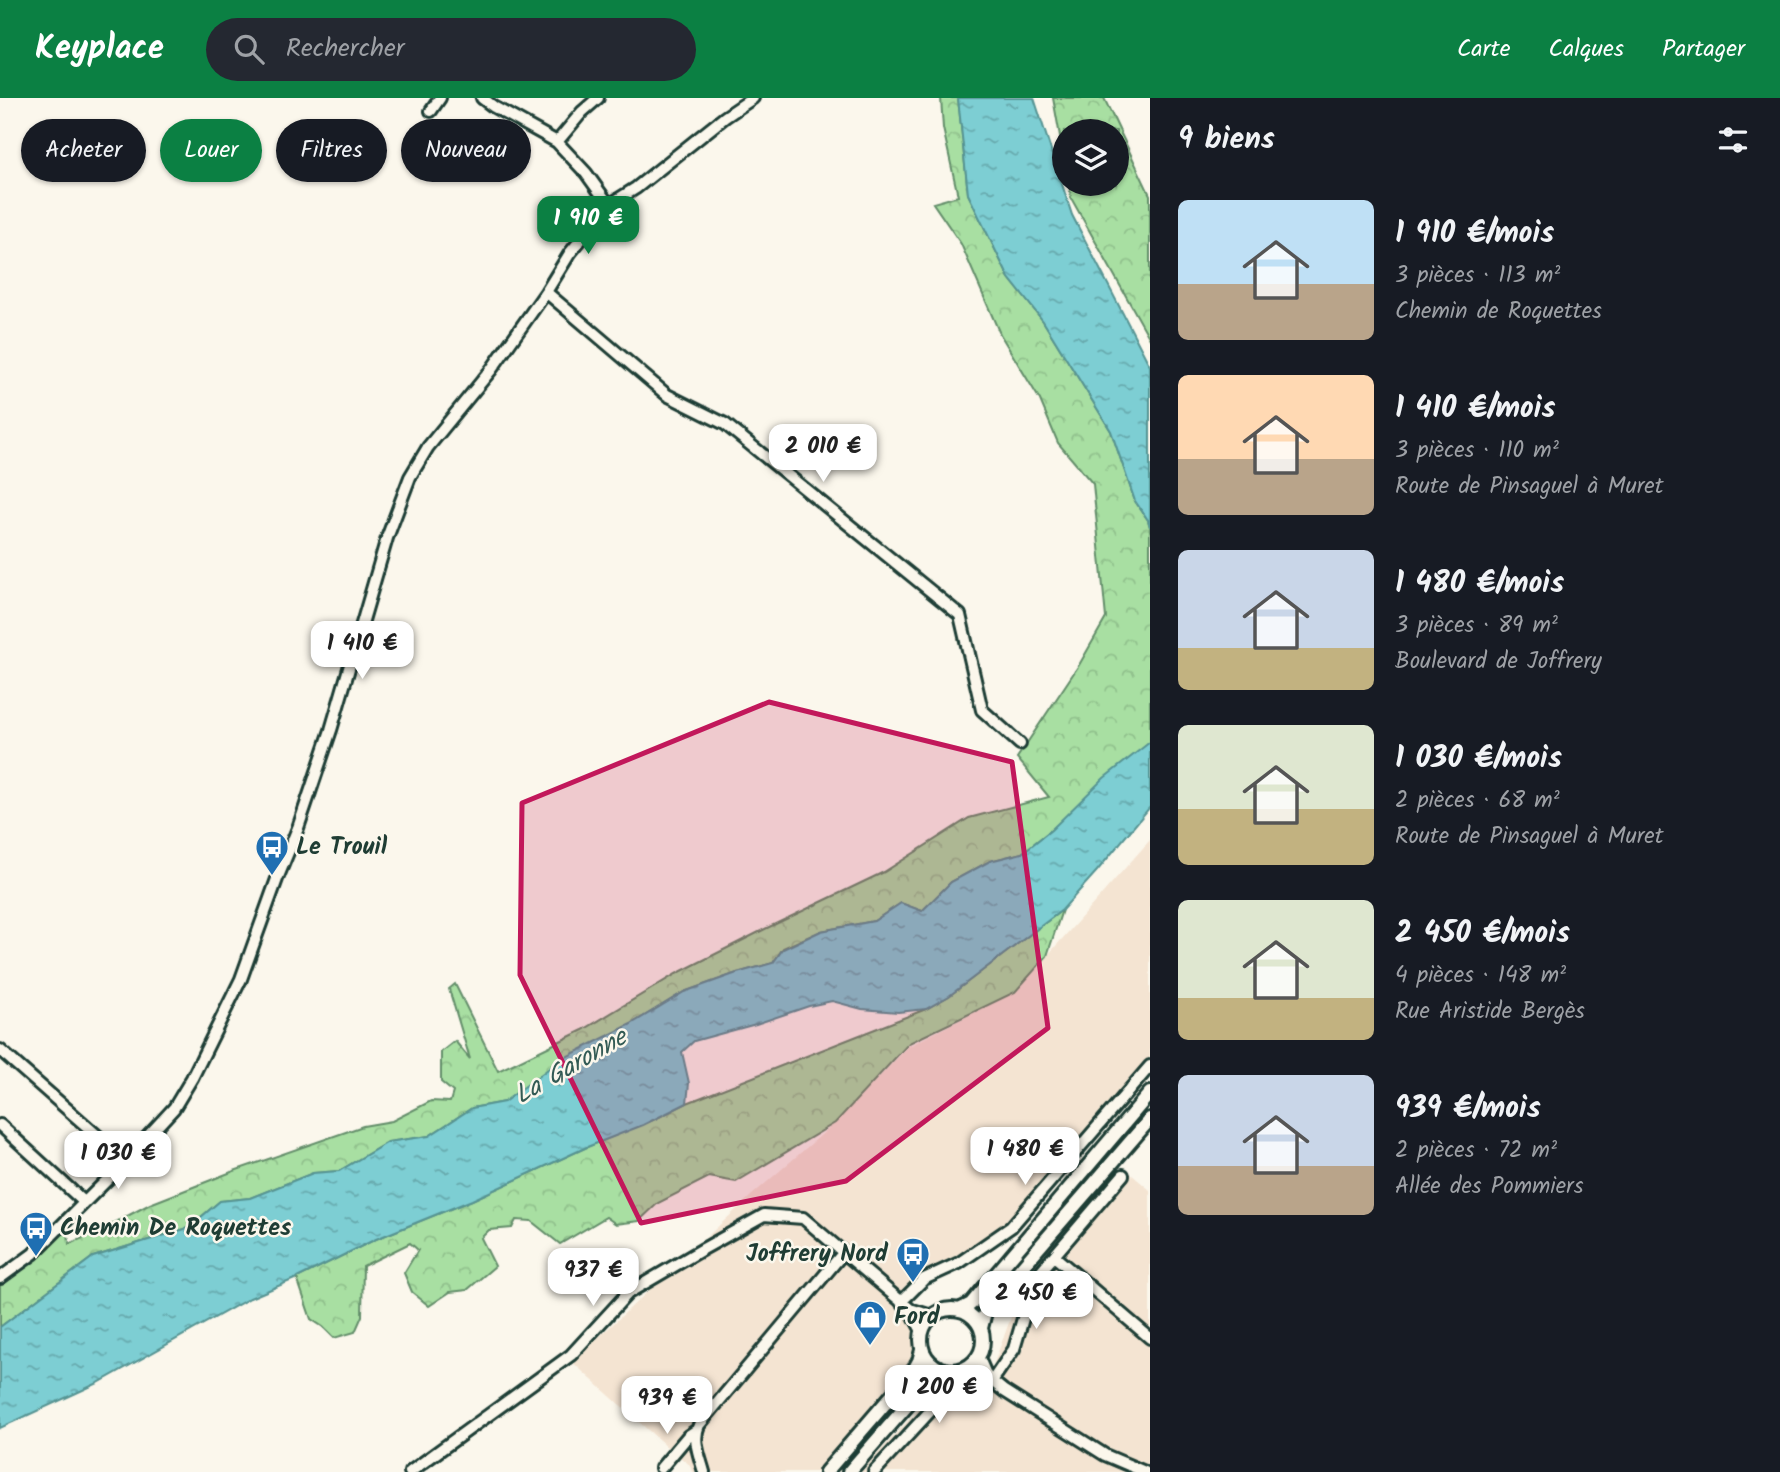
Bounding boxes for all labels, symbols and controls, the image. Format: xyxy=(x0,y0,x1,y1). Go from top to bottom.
search box xyxy=(206,18,696,81)
text: Keyplace xyxy=(35,23,164,76)
text: Rechercher xyxy=(286,28,404,70)
icon: search xyxy=(230,30,268,68)
text: Carte xyxy=(1457,30,1511,69)
text: Calques xyxy=(1549,30,1624,69)
text: Partager xyxy=(1662,30,1745,69)
text: 9 biens xyxy=(1178,116,1275,164)
chip: Acheter xyxy=(21,119,146,182)
chip: Louer xyxy=(160,119,262,182)
chip: Filtres xyxy=(276,119,387,182)
chip: Nouveau xyxy=(401,119,531,182)
map controls xyxy=(1052,119,1129,196)
button: layers xyxy=(1052,119,1129,196)
icon: filters xyxy=(1714,121,1752,159)
pin: 1 910 € xyxy=(523,197,653,256)
text: 1 910 € xyxy=(553,201,623,237)
text: 1 910 €/mois xyxy=(1395,210,1554,258)
icon: home xyxy=(1234,228,1318,312)
text: 3 pièces · 113 m² xyxy=(1395,258,1560,294)
text: Chemin de Roquettes xyxy=(1395,294,1602,330)
text: 1 410 €/mois xyxy=(1395,385,1556,433)
icon: home xyxy=(1234,403,1318,487)
pin: 2 010 € xyxy=(758,424,888,484)
text: 2 010 € xyxy=(785,429,861,465)
text: 3 pièces · 110 m² xyxy=(1395,433,1559,469)
text: Route de Pinsaguel à Muret xyxy=(1395,469,1664,505)
text: 1 480 €/mois xyxy=(1395,560,1564,608)
icon: home xyxy=(1234,578,1318,662)
text: 3 pièces · 89 m² xyxy=(1395,608,1558,644)
pin: 1 410 € xyxy=(297,622,427,681)
text: 1 410 € xyxy=(327,626,397,662)
text: Boulevard de Joffrery xyxy=(1395,644,1602,680)
text: 1 030 €/mois xyxy=(1395,735,1562,783)
icon: home xyxy=(1234,753,1318,837)
text: 2 pièces · 68 m² xyxy=(1395,783,1560,819)
text: Route de Pinsaguel à Muret xyxy=(1395,819,1664,855)
bus stop icon: Le Trouil xyxy=(253,828,291,877)
place label: Le Trouil xyxy=(296,828,388,867)
text: 2 450 €/mois xyxy=(1395,910,1570,958)
icon: home xyxy=(1234,928,1318,1012)
text: 4 pièces · 148 m² xyxy=(1395,958,1566,994)
text: Rue Aristide Bergès xyxy=(1395,994,1585,1030)
water label: La Garonne xyxy=(507,1016,637,1116)
text: 939 €/mois xyxy=(1395,1085,1541,1133)
icon: home xyxy=(1234,1103,1318,1187)
pin: 1 480 € xyxy=(960,1128,1090,1187)
pin: 1 030 € xyxy=(53,1132,183,1191)
text: 1 480 € xyxy=(986,1132,1064,1168)
text: 2 pièces · 72 m² xyxy=(1395,1133,1557,1169)
text: 1 030 € xyxy=(80,1136,156,1172)
text: Allée des Pommiers xyxy=(1395,1169,1584,1205)
bus stop icon: Chemin De Roquettes xyxy=(17,1209,55,1258)
place label: Chemin De Roquettes xyxy=(60,1209,291,1248)
place label: Joffrery Nord xyxy=(746,1235,889,1274)
bus stop icon: Joffrery Nord xyxy=(894,1235,932,1284)
pin: 937 € xyxy=(544,1248,642,1308)
text: 937 € xyxy=(564,1253,622,1289)
pin: 2 450 € xyxy=(971,1272,1101,1331)
text: 2 450 € xyxy=(995,1276,1077,1312)
shop icon: Ford xyxy=(851,1298,889,1347)
place label: Ford xyxy=(894,1298,941,1337)
pin: 1 200 € xyxy=(874,1366,1004,1425)
text: 1 200 € xyxy=(901,1370,977,1406)
pin: 939 € xyxy=(618,1376,716,1436)
text: 939 € xyxy=(637,1381,697,1417)

